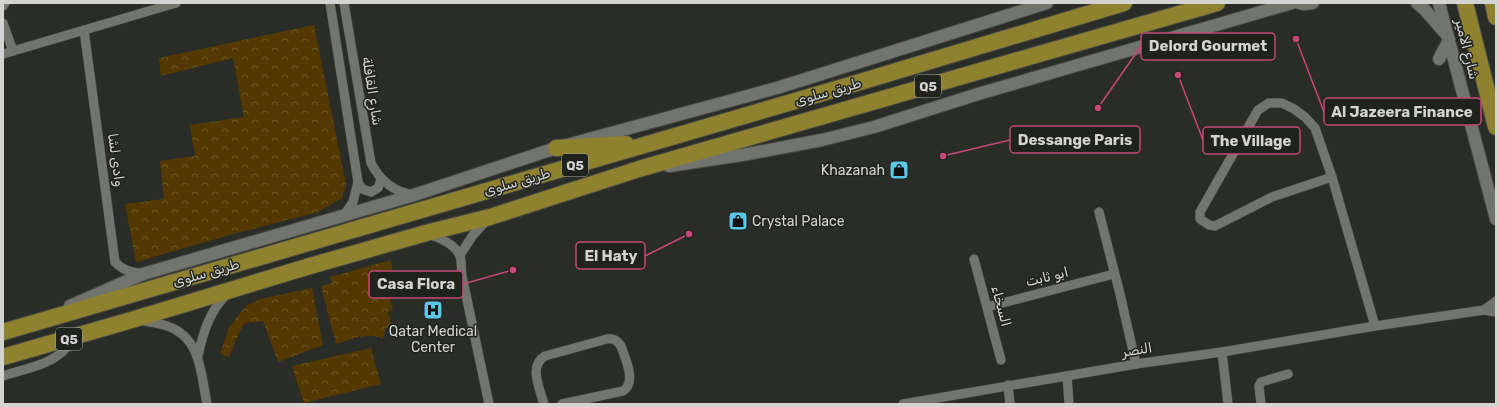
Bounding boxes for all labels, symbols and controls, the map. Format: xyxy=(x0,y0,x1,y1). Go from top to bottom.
street label: شارع الامير xyxy=(1449,16,1483,82)
callout: Delord Gourmet xyxy=(1141,33,1275,60)
text: Delord Gourmet xyxy=(1149,37,1267,55)
street label: شارع القافلة xyxy=(356,55,386,127)
street label: طريق سلوى xyxy=(793,74,863,110)
road number: Q5 xyxy=(915,75,941,97)
callout: Al Jazeera Finance xyxy=(1324,98,1481,125)
text: Al Jazeera Finance xyxy=(1331,103,1473,121)
callout: Dessange Paris xyxy=(1010,126,1140,153)
callout: The Village xyxy=(1203,127,1300,154)
text: Dessange Paris xyxy=(1018,131,1132,149)
street label: وادى لشا xyxy=(104,132,128,188)
text: The Village xyxy=(1210,132,1292,150)
road number: Q5 xyxy=(562,154,588,176)
shop icon: Khazanah xyxy=(888,159,910,181)
place label: Khazanah xyxy=(821,162,885,179)
street label: طريق سلوى xyxy=(482,164,552,200)
shop icon: Crystal Palace xyxy=(727,210,749,232)
place label: Crystal Palace xyxy=(752,213,845,230)
callout: El Haty xyxy=(576,242,645,269)
text: El Haty xyxy=(585,247,638,265)
street label: طريق سلوى xyxy=(171,255,241,291)
street label: ابو ثابت xyxy=(1024,264,1070,290)
callout: Casa Flora xyxy=(369,271,463,298)
text: Casa Flora xyxy=(377,275,455,293)
street label: السخاء xyxy=(987,284,1015,328)
hospital icon: Qatar Medical Center xyxy=(422,299,444,321)
place label: Qatar Medical Center xyxy=(389,323,477,356)
road number: Q5 xyxy=(56,328,82,350)
street label: النصر xyxy=(1120,339,1153,361)

